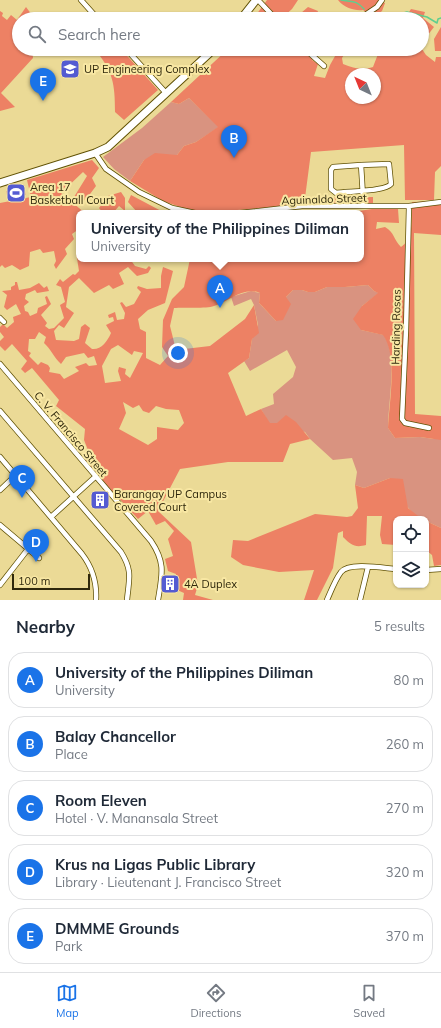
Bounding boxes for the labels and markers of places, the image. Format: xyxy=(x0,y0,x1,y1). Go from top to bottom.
school or university icon: UP Engineering Complex xyxy=(59,58,81,80)
place label: UP Engineering Complex xyxy=(84,62,209,76)
pin: E xyxy=(30,68,56,101)
pin: B xyxy=(221,125,247,158)
place label: Area 17 Basketball Court xyxy=(30,180,114,207)
sports icon: Area 17 Basketball Court xyxy=(5,182,27,204)
pin: A xyxy=(207,275,233,308)
pin: C xyxy=(9,465,35,498)
place label: Barangay UP Campus Covered Court xyxy=(114,487,227,514)
building icon: Barangay UP Campus Covered Court xyxy=(89,489,111,511)
pin: D xyxy=(23,529,49,562)
building icon: 4A Duplex xyxy=(159,573,181,595)
place label: 4A Duplex xyxy=(184,577,237,591)

